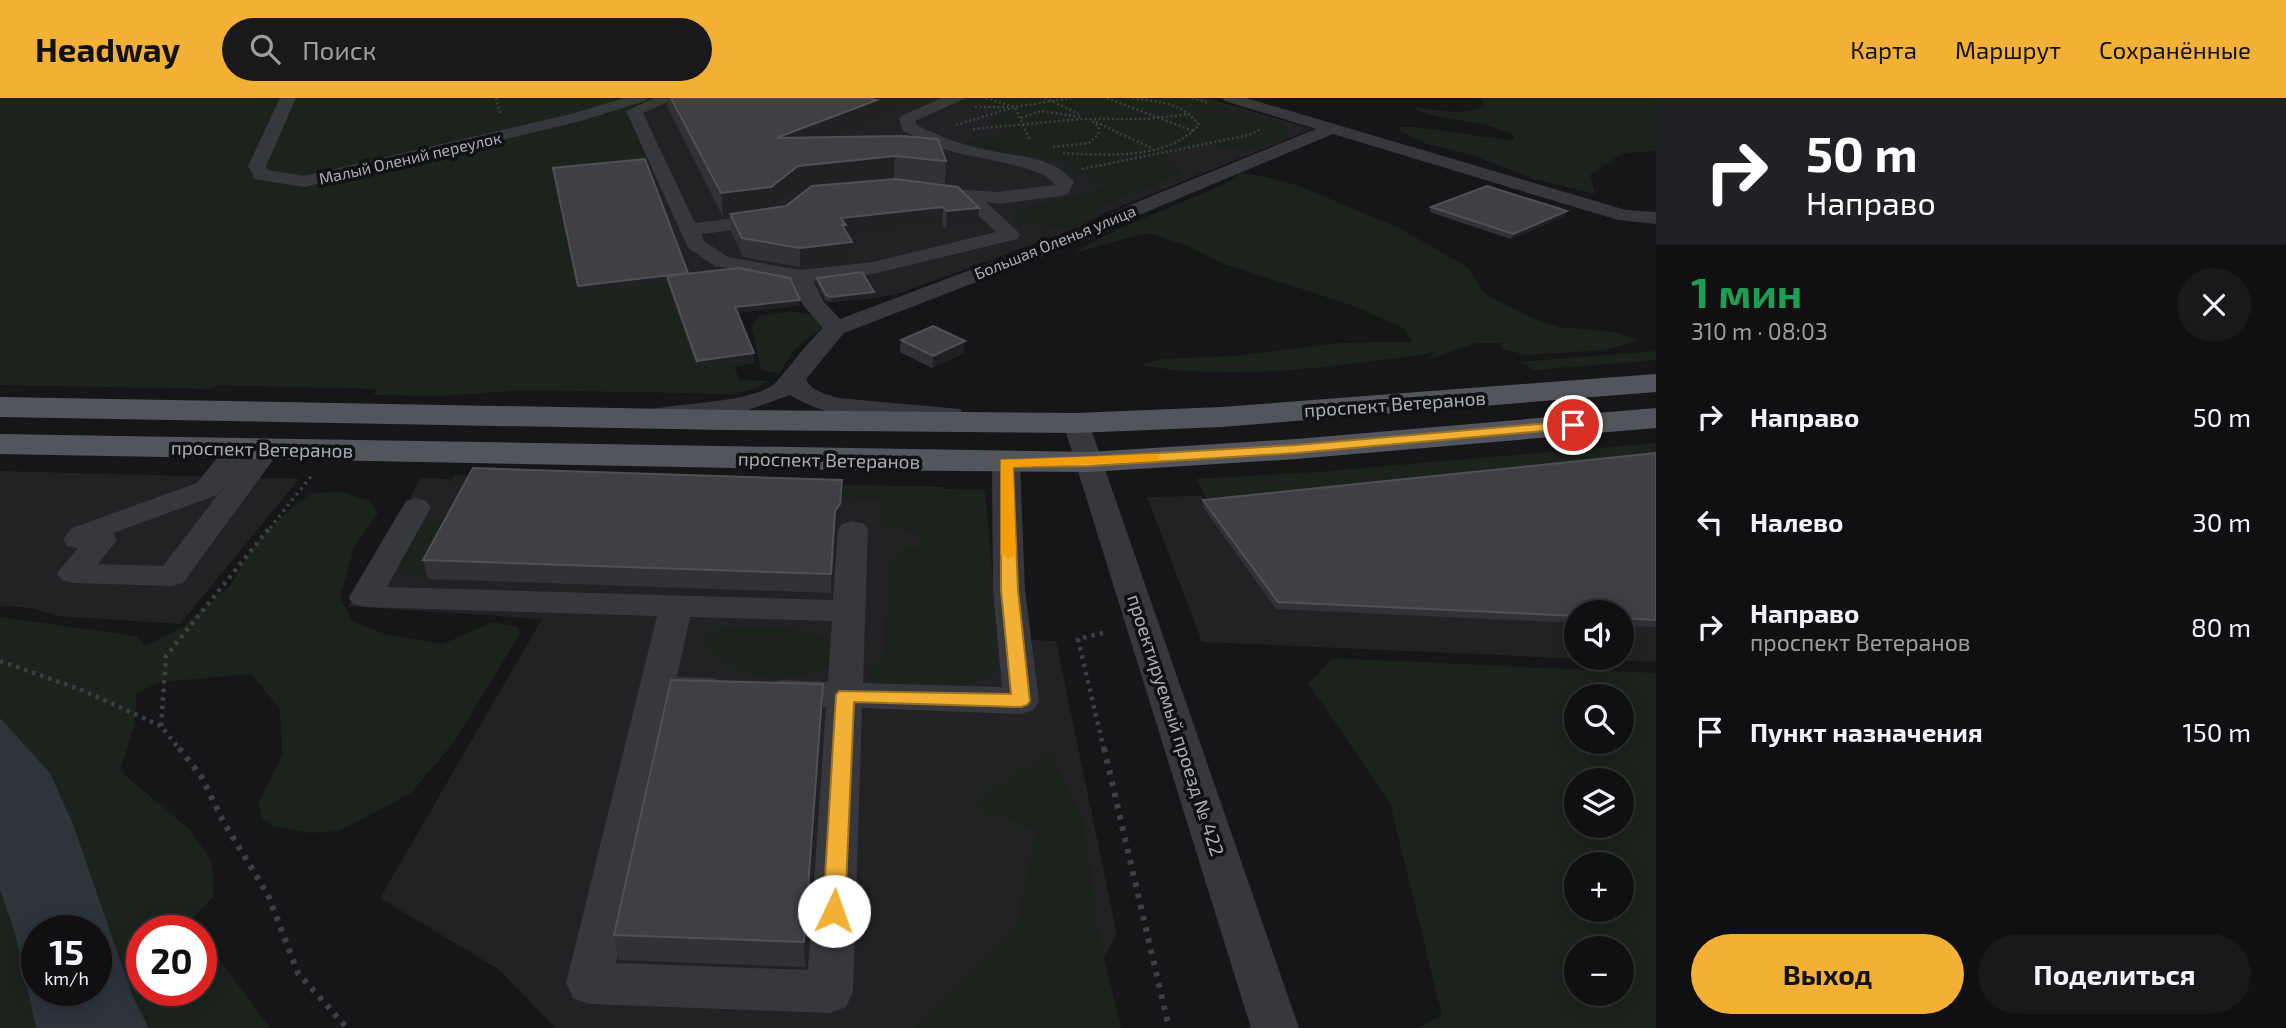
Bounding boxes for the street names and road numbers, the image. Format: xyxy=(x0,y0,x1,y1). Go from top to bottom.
street label: Малый Олений переулок xyxy=(317,127,504,189)
street label: Большая Оленья улица xyxy=(971,200,1139,284)
street label: проспект Ветеранов xyxy=(1303,386,1487,421)
street label: проспект Ветеранов xyxy=(171,435,353,462)
street label: проспект Ветеранов xyxy=(738,446,920,473)
street label: проектируемый проезд № 422 xyxy=(1122,591,1230,859)

